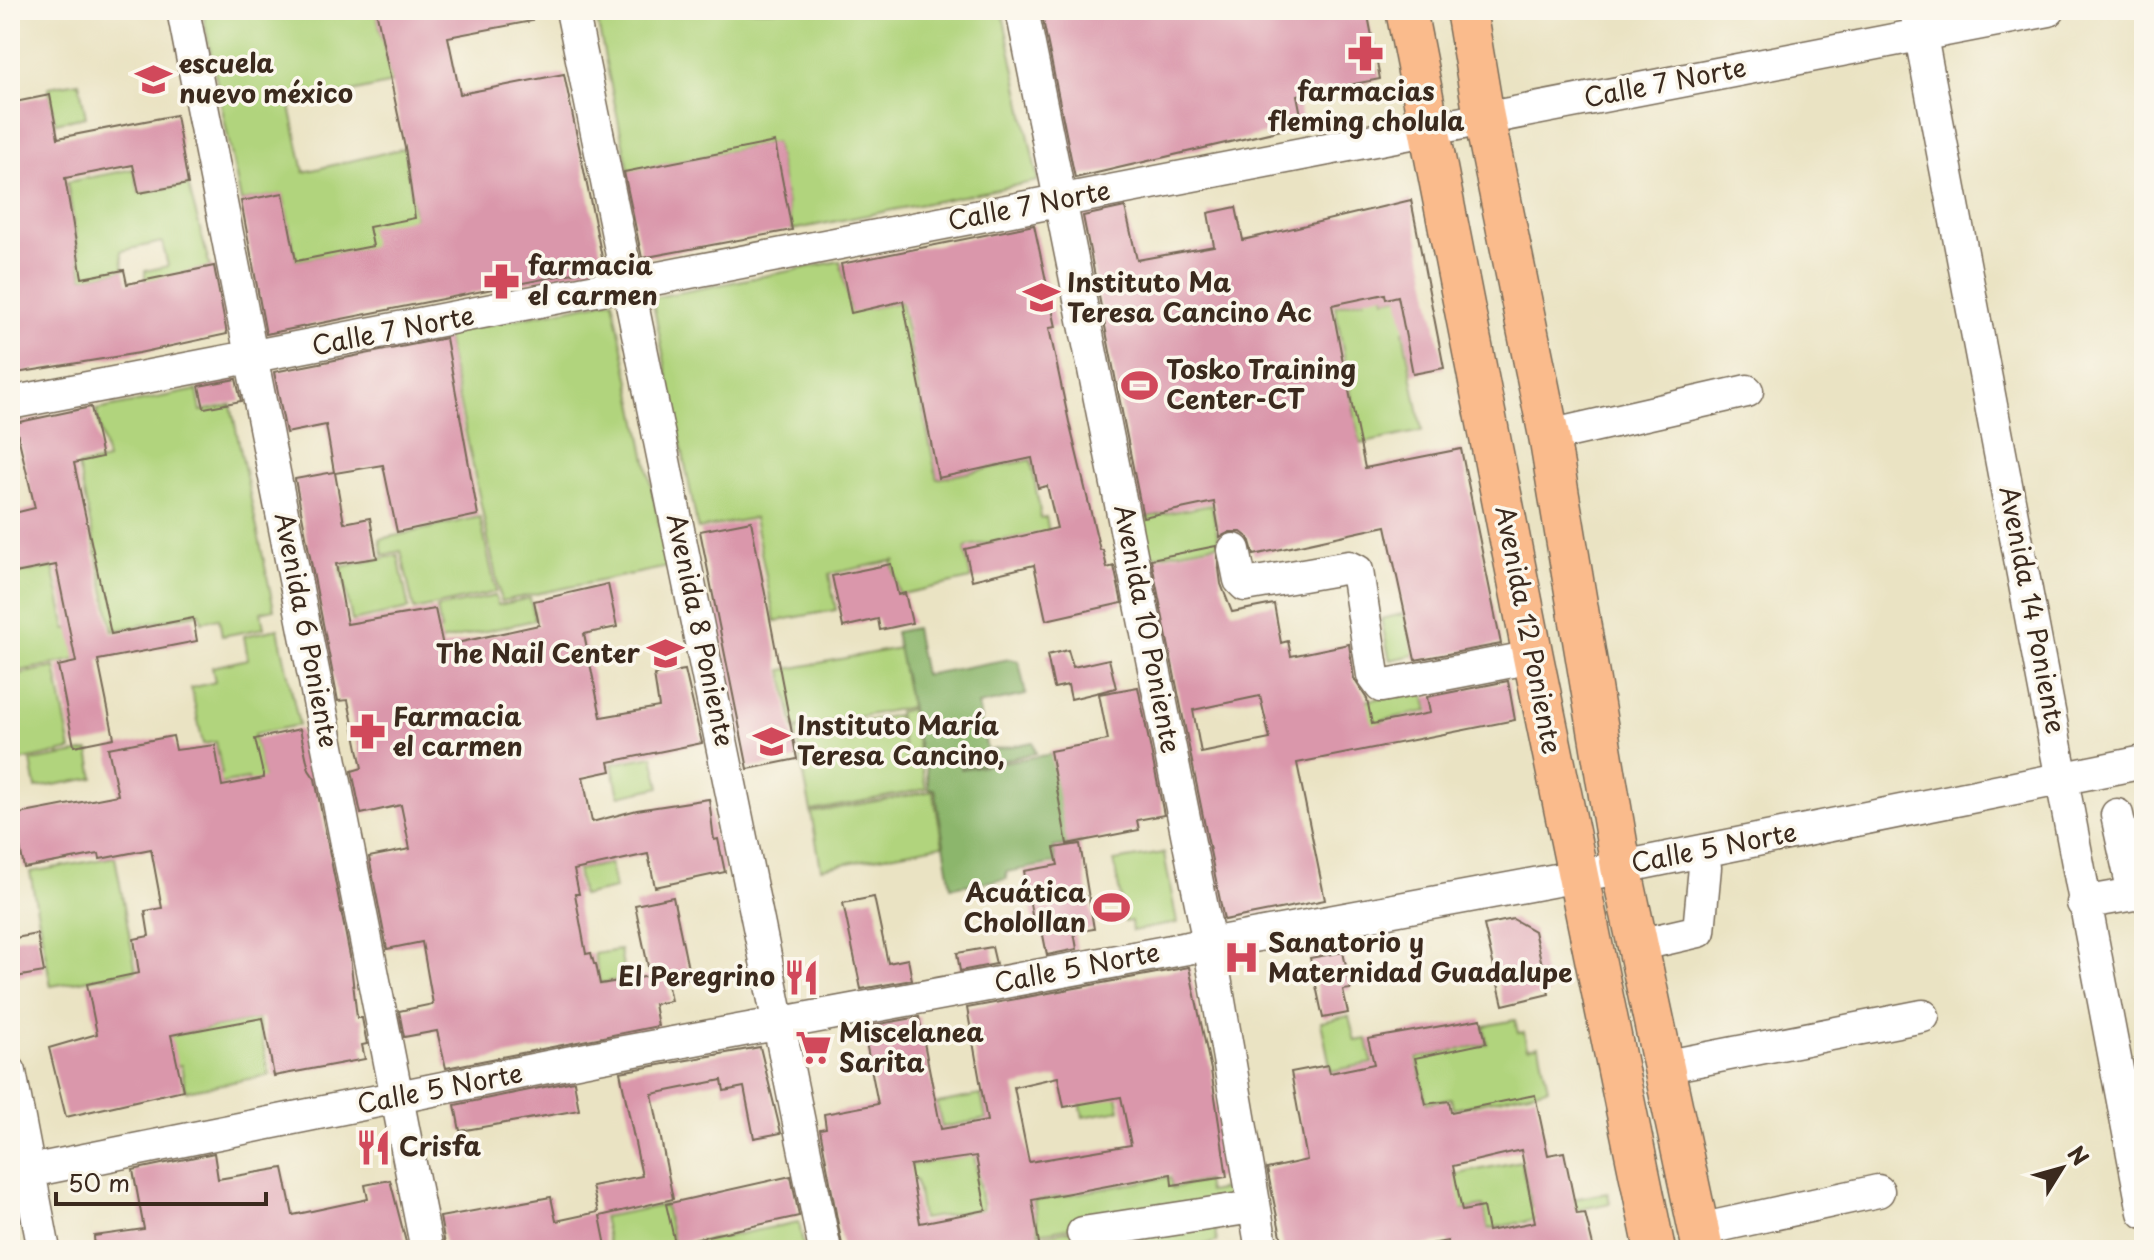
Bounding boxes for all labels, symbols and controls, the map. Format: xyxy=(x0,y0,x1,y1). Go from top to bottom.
pharmacy icon: farmacias fleming cholula xyxy=(1347,34,1385,72)
place label: escuela nuevo méxico xyxy=(179,43,353,112)
street label: Calle 7 Norte xyxy=(1580,47,1749,116)
school or university icon: escuela nuevo méxico xyxy=(134,60,172,98)
place label: farmacias fleming cholula xyxy=(1267,71,1465,140)
street label: Calle 7 Norte xyxy=(944,170,1113,239)
place label: farmacia el carmen xyxy=(528,245,658,314)
pharmacy icon: farmacia el carmen xyxy=(483,262,521,300)
place label: Instituto Ma Teresa Cancino Ac xyxy=(1067,262,1312,331)
school or university icon: Instituto Ma Teresa Cancino Ac xyxy=(1022,279,1060,317)
street label: Calle 7 Norte xyxy=(308,295,477,364)
place label: Tosko Training Center-CT xyxy=(1166,349,1356,418)
sports icon: Tosko Training Center-CT xyxy=(1121,366,1159,404)
street label: Avenida 14 Poniente xyxy=(1990,482,2077,737)
street label: Avenida 10 Poniente xyxy=(1105,501,1192,756)
street label: Avenida 12 Poniente xyxy=(1486,502,1573,757)
street label: Avenida 6 Poniente xyxy=(266,509,349,751)
street label: Avenida 8 Poniente xyxy=(658,510,745,750)
place label: The Nail Center xyxy=(436,633,641,672)
school or university icon: The Nail Center xyxy=(647,635,685,673)
place label: Farmacia el carmen xyxy=(393,696,523,765)
place label: Instituto María Teresa Cancino, xyxy=(797,705,1005,774)
pharmacy icon: Farmacia el carmen xyxy=(348,713,386,751)
school or university icon: Instituto María Teresa Cancino, xyxy=(752,722,790,760)
street label: Calle 5 Norte xyxy=(1628,811,1800,882)
place label: Acuática Cholollan xyxy=(964,872,1086,941)
sports icon: Acuática Cholollan xyxy=(1093,889,1131,927)
place label: Sanatorio y Maternidad Guadalupe xyxy=(1268,922,1572,991)
street label: Calle 5 Norte xyxy=(991,931,1163,1002)
hospital icon: Sanatorio y Maternidad Guadalupe xyxy=(1223,939,1261,977)
place label: El Peregrino xyxy=(618,956,775,995)
restaurant icon: El Peregrino xyxy=(782,958,820,996)
place label: Miscelanea Sarita xyxy=(839,1012,984,1081)
supermarket icon: Miscelanea Sarita xyxy=(794,1029,832,1067)
street label: Calle 5 Norte xyxy=(354,1052,526,1123)
place label: Crisfa xyxy=(399,1126,481,1165)
restaurant icon: Crisfa xyxy=(354,1128,392,1166)
north arrow xyxy=(2022,1128,2102,1208)
text: N xyxy=(2061,1138,2098,1172)
scale bar xyxy=(56,1156,266,1206)
text: 50 m xyxy=(68,1164,130,1200)

